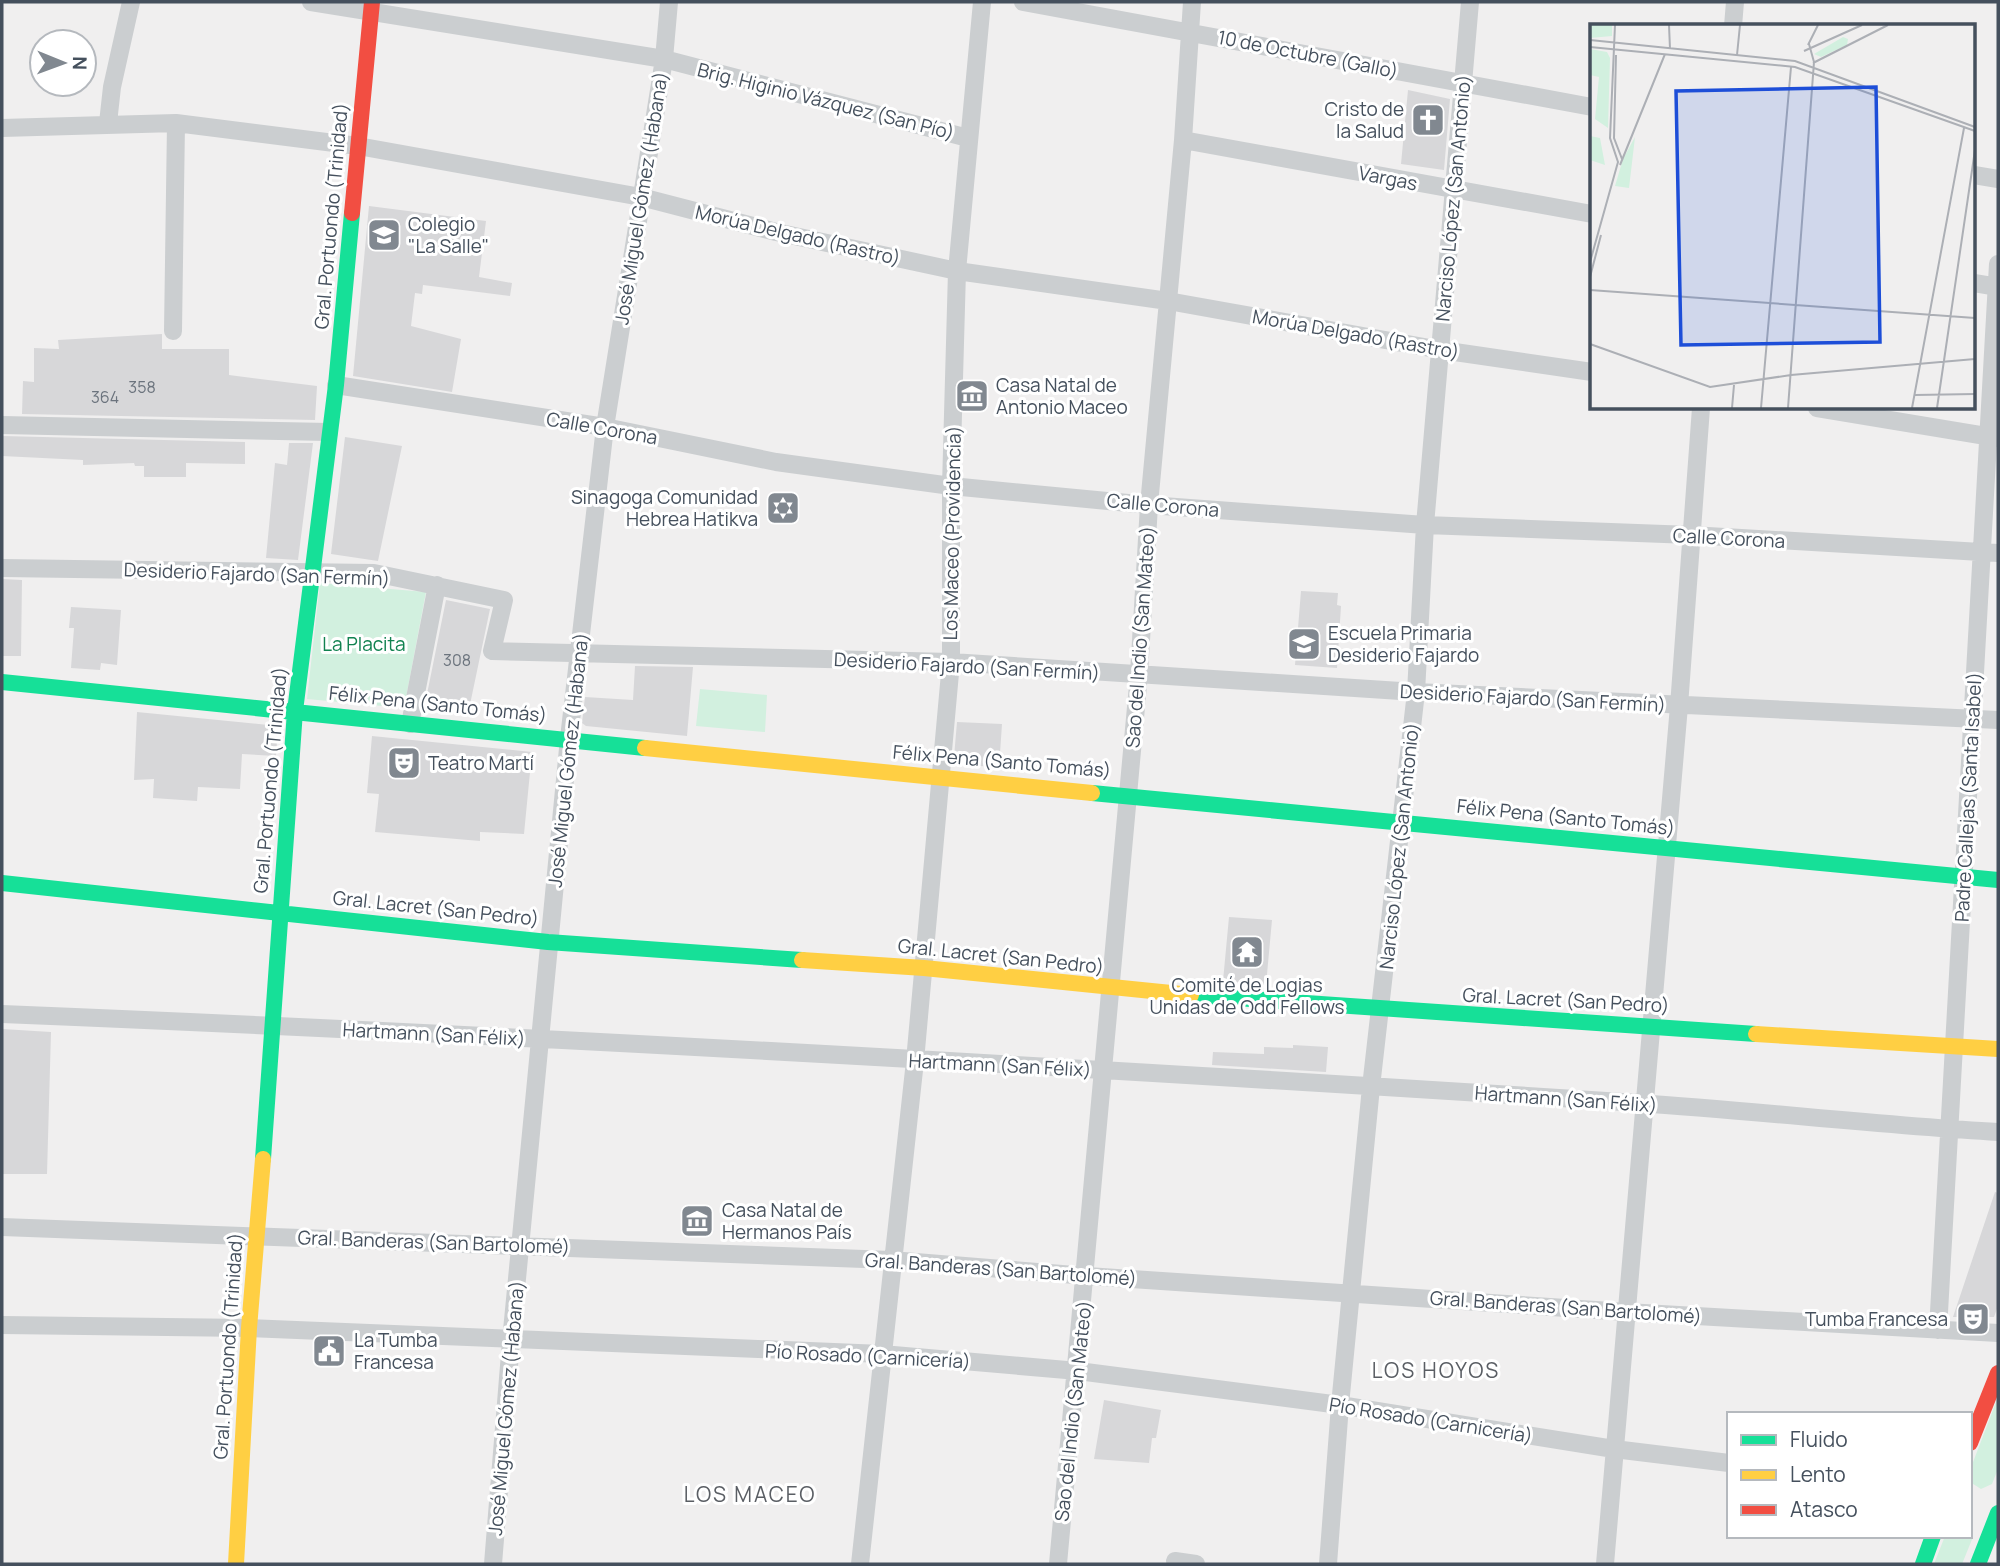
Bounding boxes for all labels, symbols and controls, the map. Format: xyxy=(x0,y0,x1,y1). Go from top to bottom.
street label: 10 de Octubre (Gallo) xyxy=(1216,24,1400,84)
inset map xyxy=(1590,24,1976,410)
north arrow xyxy=(28,28,98,98)
text: N xyxy=(67,56,93,70)
street label: Brig. Higinio Vázquez (San Pío) xyxy=(695,56,957,146)
street label: José Miguel Gómez (Habana) xyxy=(608,70,674,326)
street label: Narciso López (San Antonio) xyxy=(1429,73,1477,323)
place label: Cristo de la Salud xyxy=(1325,96,1404,144)
church icon: Cristo de la Salud xyxy=(1409,101,1447,139)
street label: Gral. Portuondo (Trinidad) xyxy=(308,102,354,330)
street label: Vargas xyxy=(1356,160,1420,196)
street label: Morúa Delgado (Rastro) xyxy=(693,199,903,271)
place label: Colegio "La Salle" xyxy=(408,211,489,259)
school or university icon: Colegio "La Salle" xyxy=(365,216,403,254)
street label: Morúa Delgado (Rastro) xyxy=(1251,303,1461,365)
place label: Casa Natal de Antonio Maceo xyxy=(996,372,1128,420)
house number: 358 xyxy=(128,376,156,398)
museum icon: Casa Natal de Antonio Maceo xyxy=(953,377,991,415)
house number: 364 xyxy=(91,386,119,408)
street label: Calle Corona xyxy=(544,405,660,451)
street label: Los Maceo (Providencia) xyxy=(937,425,967,641)
place label: Sinagoga Comunidad Hebrea Hatikva xyxy=(571,484,758,532)
street label: Calle Corona xyxy=(1106,487,1220,523)
synagogue icon: Sinagoga Comunidad Hebrea Hatikva xyxy=(764,489,802,527)
street label: Calle Corona xyxy=(1672,522,1786,554)
street label: Sao del Indio (San Mateo) xyxy=(1119,525,1161,749)
street label: Desiderio Fajardo (San Fermín) xyxy=(123,556,391,592)
place label: Escuela Primaria Desiderio Fajardo xyxy=(1328,620,1479,668)
school or university icon: Escuela Primaria Desiderio Fajardo xyxy=(1285,625,1323,663)
park label: La Placita xyxy=(322,631,406,657)
street label: José Miguel Gómez (Habana) xyxy=(542,631,594,889)
street label: Desiderio Fajardo (San Fermín) xyxy=(833,646,1101,686)
house number: 308 xyxy=(443,649,471,671)
street label: Gral. Portuondo (Trinidad) xyxy=(247,666,293,894)
street label: Padre Callejas (Santa Isabel) xyxy=(1948,671,1988,923)
street label: Desiderio Fajardo (San Fermín) xyxy=(1399,678,1667,718)
street label: Félix Pena (Santo Tomás) xyxy=(328,680,548,728)
street label: Narciso López (San Antonio) xyxy=(1373,721,1425,971)
street label: Félix Pena (Santo Tomás) xyxy=(892,738,1112,784)
theatre icon: Teatro Martí xyxy=(385,744,423,782)
place label: Teatro Martí xyxy=(428,750,534,776)
street label: Félix Pena (Santo Tomás) xyxy=(1456,793,1676,841)
street label: Gral. Lacret (San Pedro) xyxy=(332,884,540,932)
street label: Gral. Lacret (San Pedro) xyxy=(897,932,1105,980)
temple icon: Comité de Logias Unidas de Odd Fellows xyxy=(1228,933,1266,971)
place label: Comité de Logias Unidas de Odd Fellows xyxy=(1149,972,1345,1020)
street label: Gral. Lacret (San Pedro) xyxy=(1462,982,1670,1018)
street label: Hartmann (San Félix) xyxy=(342,1016,526,1052)
street label: Hartmann (San Félix) xyxy=(908,1047,1092,1083)
street label: Hartmann (San Félix) xyxy=(1474,1080,1658,1118)
place label: Casa Natal de Hermanos País xyxy=(722,1197,852,1245)
museum icon: Casa Natal de Hermanos País xyxy=(678,1202,716,1240)
street label: Gral. Banderas (San Bartolomé) xyxy=(297,1224,571,1260)
street label: Gral. Portuondo (Trinidad) xyxy=(207,1232,249,1460)
street label: Gral. Banderas (San Bartolomé) xyxy=(864,1247,1138,1291)
street label: José Miguel Gómez (Habana) xyxy=(482,1279,530,1537)
street label: Gral. Banderas (San Bartolomé) xyxy=(1429,1285,1703,1329)
street label: Sao del Indio (San Mateo) xyxy=(1048,1299,1098,1523)
theatre icon: Tumba Francesa xyxy=(1954,1300,1992,1338)
place label: Tumba Francesa xyxy=(1805,1306,1948,1332)
place label: La Tumba Francesa xyxy=(354,1327,438,1375)
public building icon: La Tumba Francesa xyxy=(310,1332,348,1370)
street label: Pío Rosado (Carnicería) xyxy=(765,1338,971,1374)
district label: LOS HOYOS xyxy=(1372,1356,1500,1384)
street label: Pío Rosado (Carnicería) xyxy=(1327,1391,1535,1449)
legend xyxy=(1727,1412,1972,1538)
text: Fluido xyxy=(1790,1425,1848,1453)
text: Lento xyxy=(1790,1460,1846,1488)
district label: LOS MACEO xyxy=(684,1480,816,1508)
text: Atasco xyxy=(1790,1495,1858,1523)

